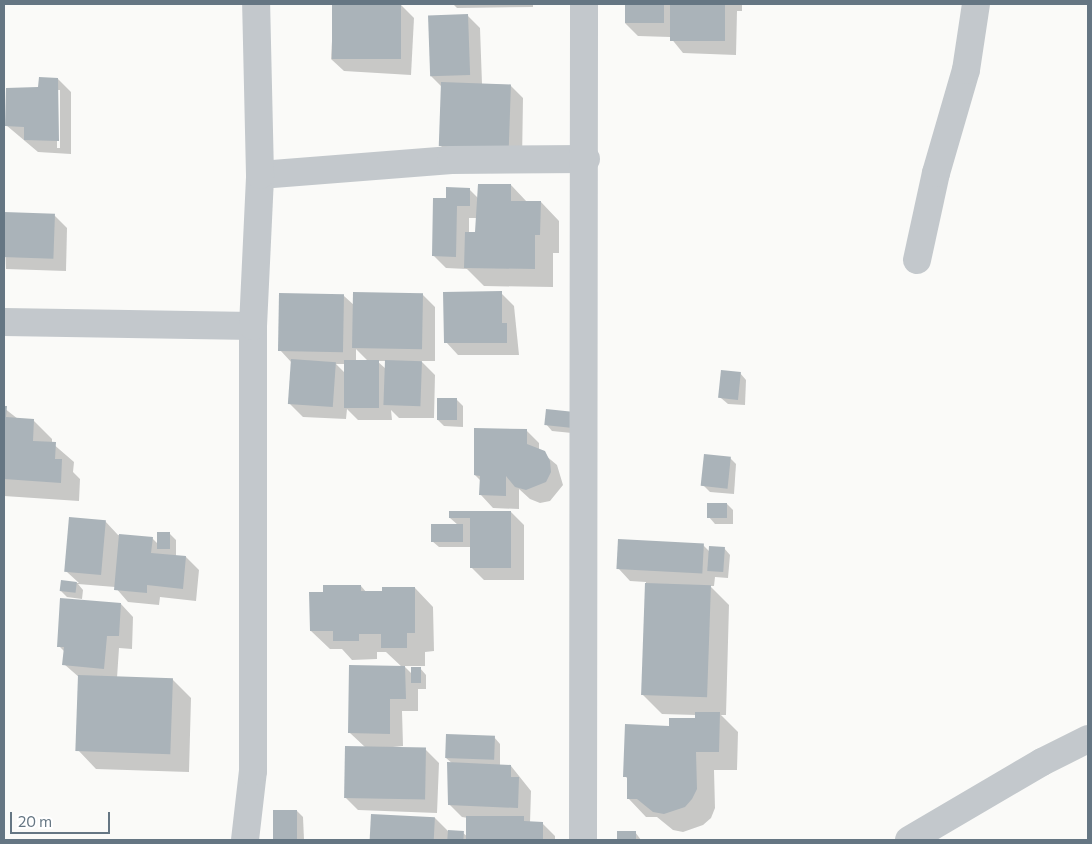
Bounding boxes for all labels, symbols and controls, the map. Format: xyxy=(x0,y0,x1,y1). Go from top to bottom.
scale bar xyxy=(12,802,112,834)
text: 20 m xyxy=(18,812,52,830)

